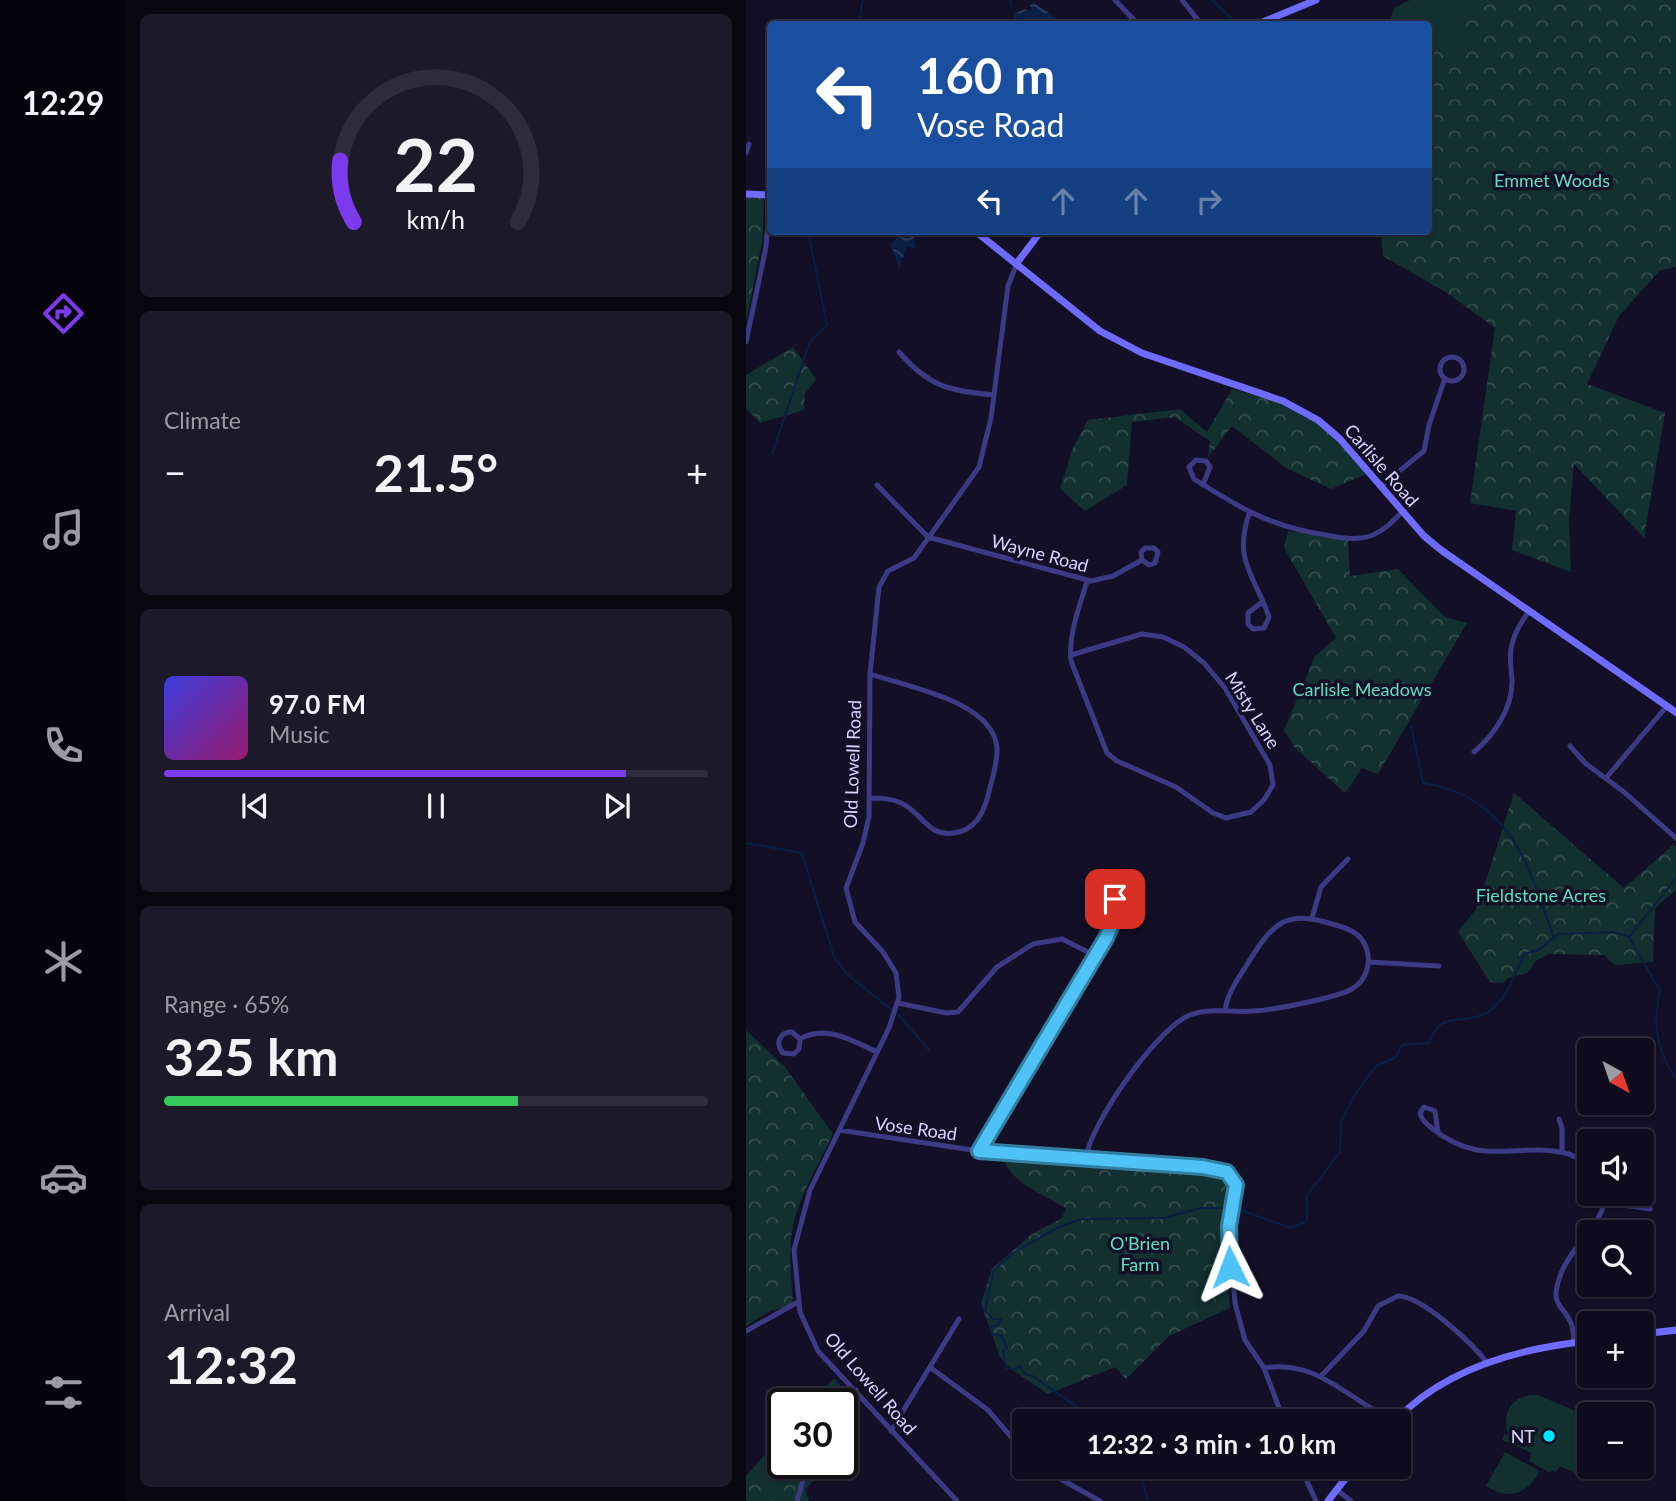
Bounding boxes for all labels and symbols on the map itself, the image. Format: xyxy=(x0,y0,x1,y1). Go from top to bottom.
park label: Emmet Woods xyxy=(1494,169,1610,191)
street label: Carlisle Road xyxy=(1340,419,1424,511)
street label: Wayne Road xyxy=(989,529,1091,577)
street label: Misty Lane xyxy=(1221,668,1285,752)
park label: Carlisle Meadows xyxy=(1292,678,1432,700)
street label: Old Lowell Road xyxy=(839,699,865,829)
pin xyxy=(1085,869,1145,929)
park label: Fieldstone Acres xyxy=(1476,884,1606,906)
north arrow xyxy=(1577,1038,1654,1115)
street label: Vose Road xyxy=(873,1111,959,1145)
position arrow xyxy=(1193,1230,1267,1304)
park label: O'Brien Farm xyxy=(1110,1232,1170,1275)
street label: Old Lowell Road xyxy=(821,1327,921,1439)
speed limit sign: 30 xyxy=(767,1388,858,1479)
place label: NT xyxy=(1511,1425,1535,1447)
marker: NT xyxy=(1541,1428,1557,1444)

